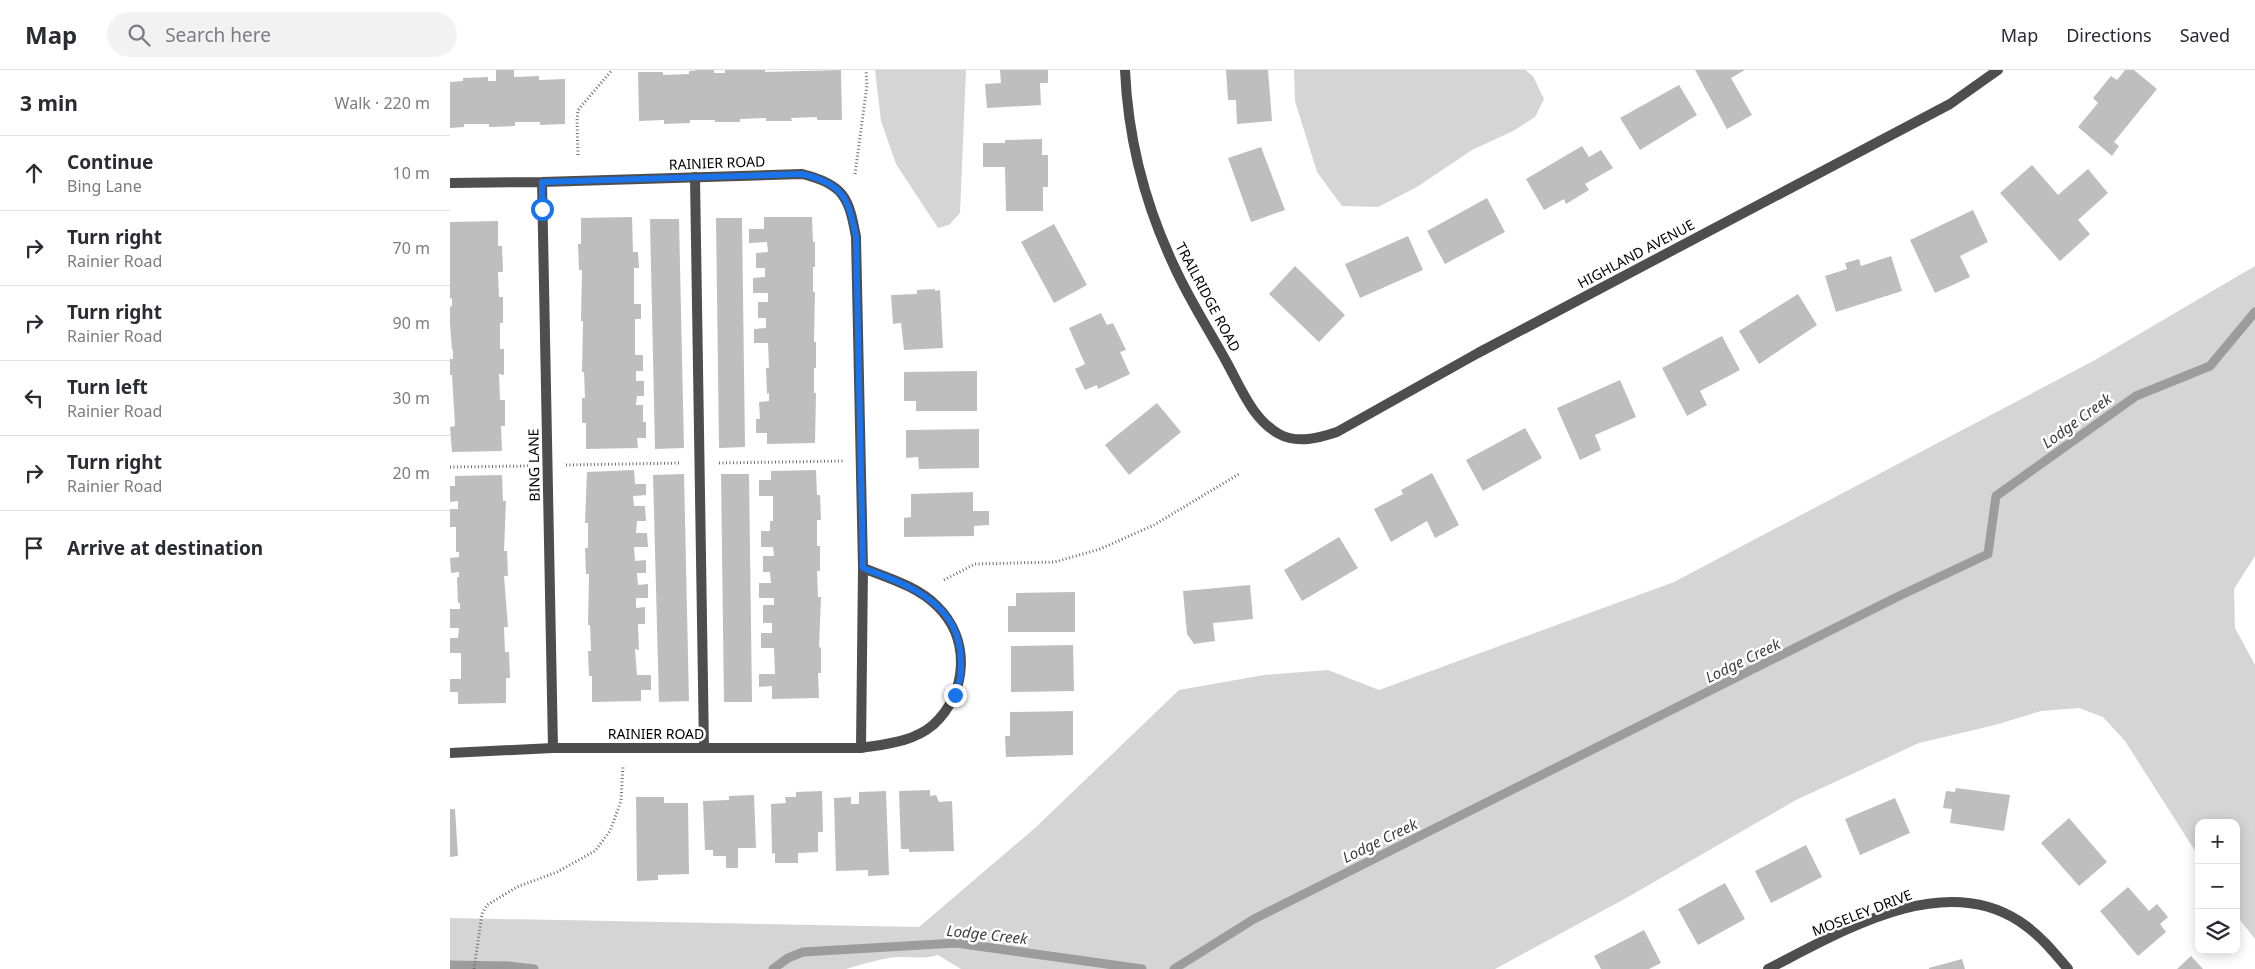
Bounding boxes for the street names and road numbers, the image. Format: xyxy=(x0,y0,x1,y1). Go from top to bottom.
street label: RAINIER ROAD xyxy=(668,151,766,174)
street label: HIGHLAND AVENUE xyxy=(1574,215,1697,292)
street label: TRAILRIDGE ROAD xyxy=(1172,239,1245,355)
street label: BING LANE xyxy=(523,428,544,502)
street label: RAINIER ROAD xyxy=(608,724,704,743)
street label: MOSELEY DRIVE xyxy=(1809,885,1915,940)

